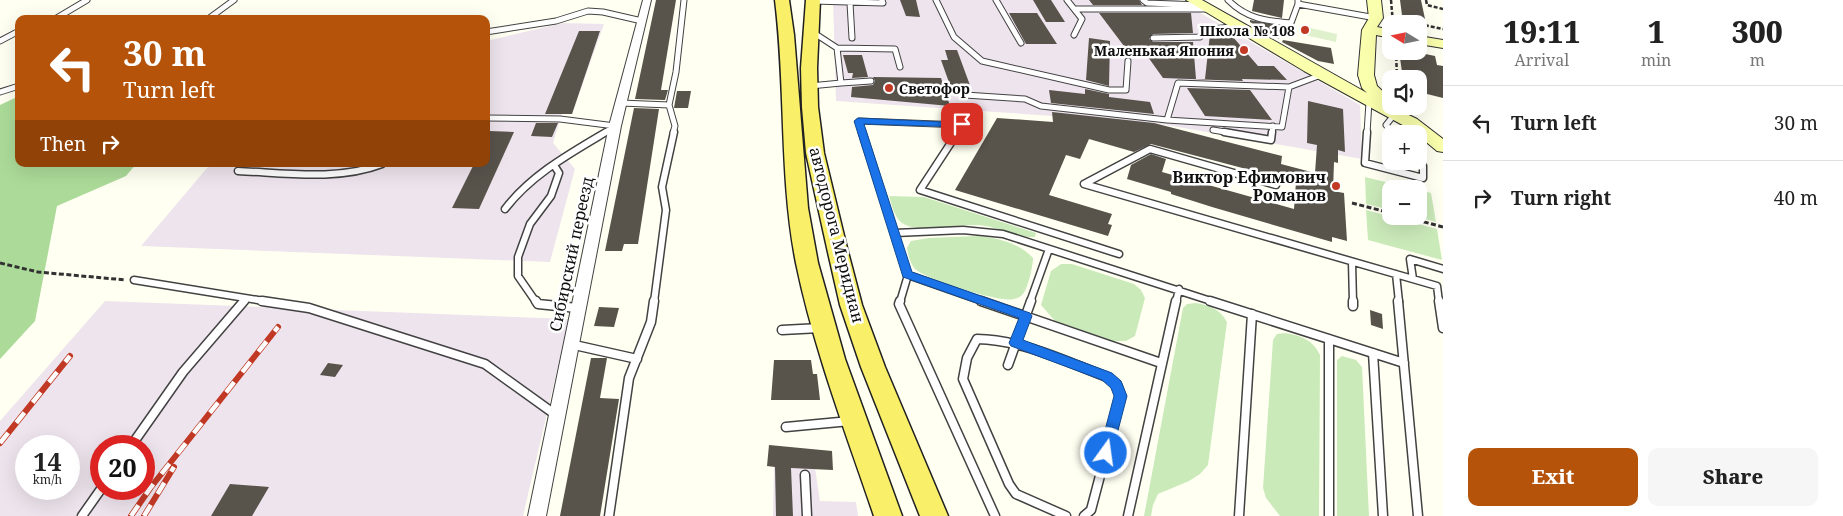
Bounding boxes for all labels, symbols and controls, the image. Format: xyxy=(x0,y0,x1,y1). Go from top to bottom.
text: 19:11 xyxy=(1503,11,1581,52)
text: 1 xyxy=(1648,11,1665,52)
text: 300 xyxy=(1732,11,1783,52)
north arrow xyxy=(1382,15,1428,60)
map controls xyxy=(1382,15,1427,225)
place label: Школа № 108 xyxy=(1199,21,1295,40)
marker: Школа № 108 xyxy=(1299,24,1311,36)
text: 30 m xyxy=(123,29,206,76)
icon: left xyxy=(40,35,105,100)
place label: Маленькая Япония xyxy=(1094,41,1234,60)
marker: Маленькая Япония xyxy=(1238,44,1250,56)
text: Arrival xyxy=(1515,49,1569,71)
text: min xyxy=(1641,49,1671,71)
text: m xyxy=(1750,49,1765,71)
button: sound xyxy=(1382,70,1427,115)
text: Turn left xyxy=(123,74,215,104)
place label: Светофор xyxy=(899,79,970,98)
marker: Светофор xyxy=(883,82,895,94)
pin xyxy=(941,103,983,145)
icon: left xyxy=(1468,109,1496,137)
icon: arrive xyxy=(948,110,976,138)
text: Turn left xyxy=(1511,110,1597,136)
text: 30 m xyxy=(1774,110,1818,136)
button: + xyxy=(1382,125,1427,170)
icon: right xyxy=(96,130,124,158)
text: Then xyxy=(40,131,86,157)
street label: автодорога Меридиан xyxy=(804,145,870,325)
place label: Виктор Ефимович Романов xyxy=(1172,166,1326,206)
street label: Сибирский переезд xyxy=(544,174,598,334)
marker: Виктор Ефимович Романов xyxy=(1330,180,1342,192)
button: − xyxy=(1382,180,1427,225)
icon: right xyxy=(1468,184,1496,212)
text: Turn right xyxy=(1511,185,1611,211)
text: 40 m xyxy=(1774,185,1818,211)
position arrow xyxy=(1079,426,1131,478)
speed limit sign: 20 xyxy=(90,435,155,500)
text: 14 xyxy=(33,444,62,478)
button: Exit xyxy=(1468,448,1638,506)
button: Share xyxy=(1648,448,1818,506)
text: km/h xyxy=(33,471,62,488)

